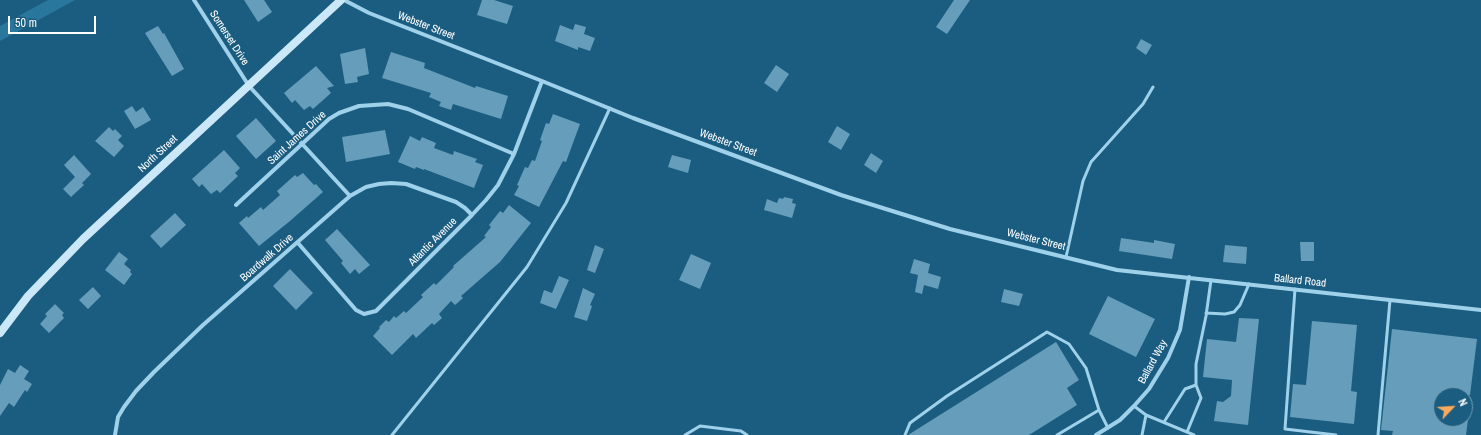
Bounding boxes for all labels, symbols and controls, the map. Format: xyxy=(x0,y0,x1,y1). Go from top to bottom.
scale bar xyxy=(10,8,98,34)
street label: Somerset Drive xyxy=(206,8,252,68)
street label: Webster Street xyxy=(396,9,456,43)
text: 50 m xyxy=(15,15,37,31)
street label: Saint James Drive xyxy=(265,108,329,168)
street label: Webster Street xyxy=(698,127,758,159)
street label: North Street xyxy=(136,133,180,175)
street label: Atlantic Avenue xyxy=(406,215,460,269)
street label: Webster Street xyxy=(1005,226,1067,254)
street label: Boardwalk Drive xyxy=(238,231,296,285)
street label: Ballard Road xyxy=(1273,272,1327,290)
street label: Ballard Way xyxy=(1136,338,1170,386)
north arrow xyxy=(1433,387,1473,427)
text: N xyxy=(1455,396,1471,408)

